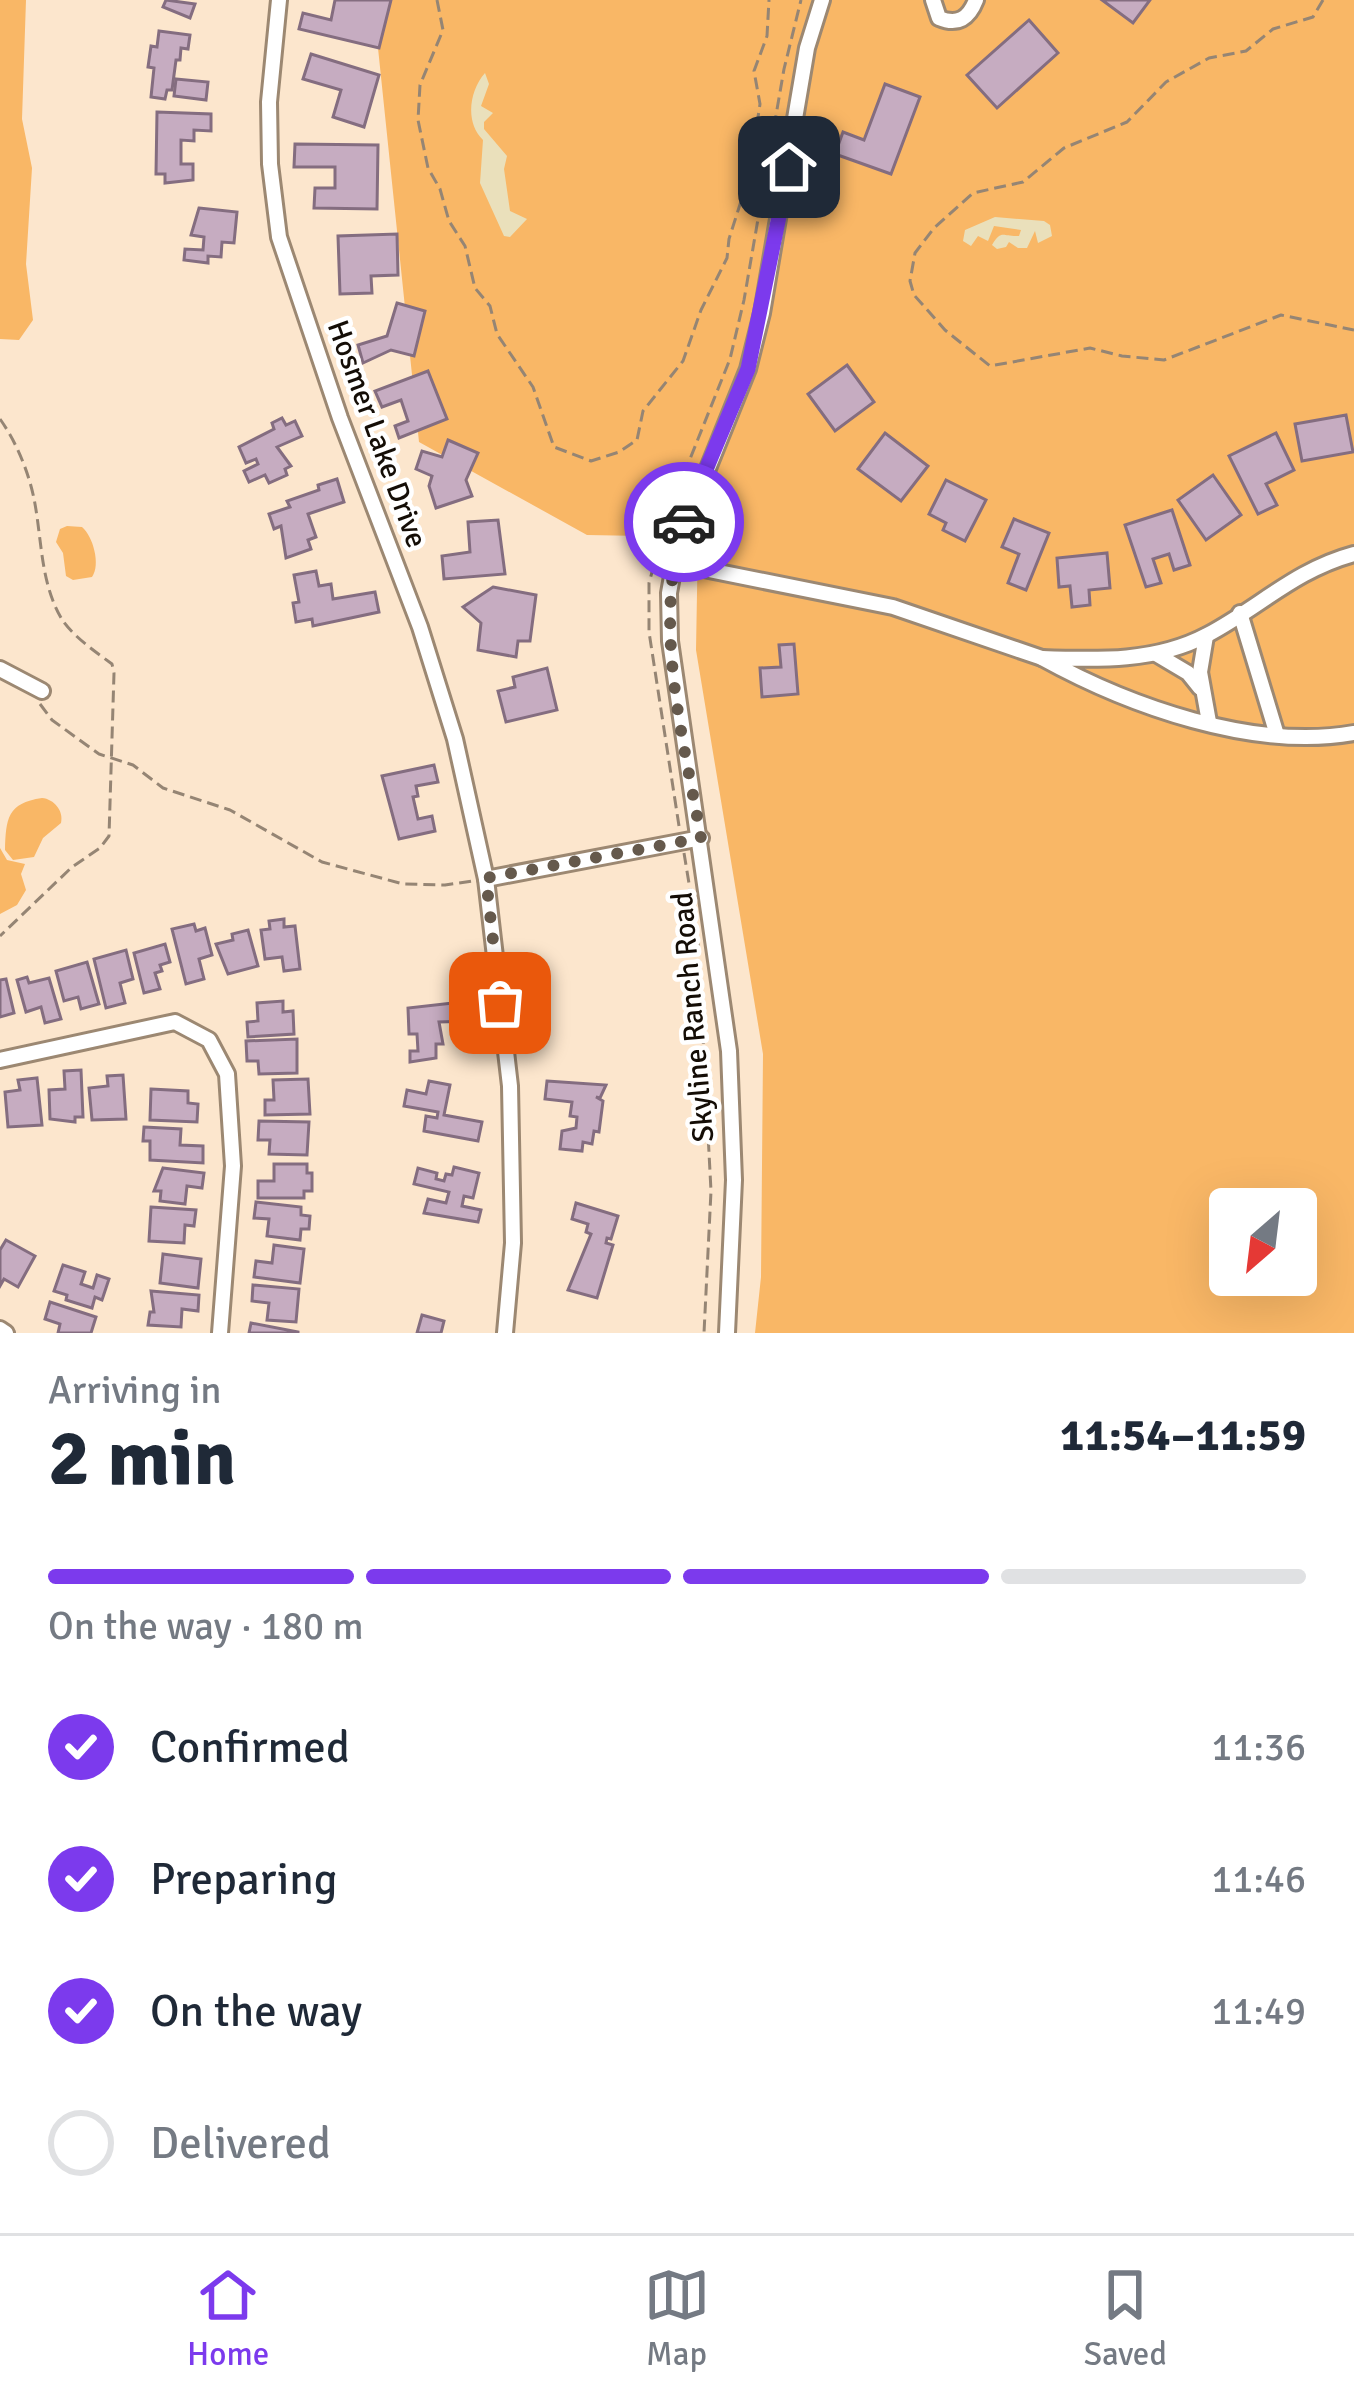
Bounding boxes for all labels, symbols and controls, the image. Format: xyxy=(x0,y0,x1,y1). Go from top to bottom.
pin xyxy=(738,116,840,218)
icon: home xyxy=(756,134,822,200)
street label: Hosmer Lake Drive xyxy=(319,315,435,553)
courier xyxy=(624,462,744,582)
icon: car xyxy=(651,489,717,555)
street label: Skyline Ranch Road xyxy=(664,890,722,1144)
pin xyxy=(449,952,551,1054)
icon: bag xyxy=(467,970,533,1036)
north arrow xyxy=(1209,1188,1317,1296)
map controls xyxy=(1209,1188,1317,1296)
text: Arriving in xyxy=(48,1366,222,1414)
text: 11:54–11:59 xyxy=(1060,1408,1306,1463)
text: 2 min xyxy=(48,1411,236,1507)
text: On the way · 180 m xyxy=(48,1602,364,1650)
icon: check xyxy=(48,1714,114,1780)
text: Confirmed xyxy=(150,1720,350,1775)
text: 11:36 xyxy=(1211,1723,1306,1771)
icon: check xyxy=(48,1846,114,1912)
text: Preparing xyxy=(150,1852,338,1907)
text: 11:46 xyxy=(1211,1855,1306,1903)
icon: check xyxy=(48,1978,114,2044)
text: On the way xyxy=(150,1984,362,2039)
text: 11:49 xyxy=(1211,1987,1306,2035)
text: Delivered xyxy=(150,2116,331,2171)
tab: Home xyxy=(187,2262,269,2375)
tab: Map xyxy=(644,2262,710,2375)
tab: Saved xyxy=(1084,2262,1167,2375)

